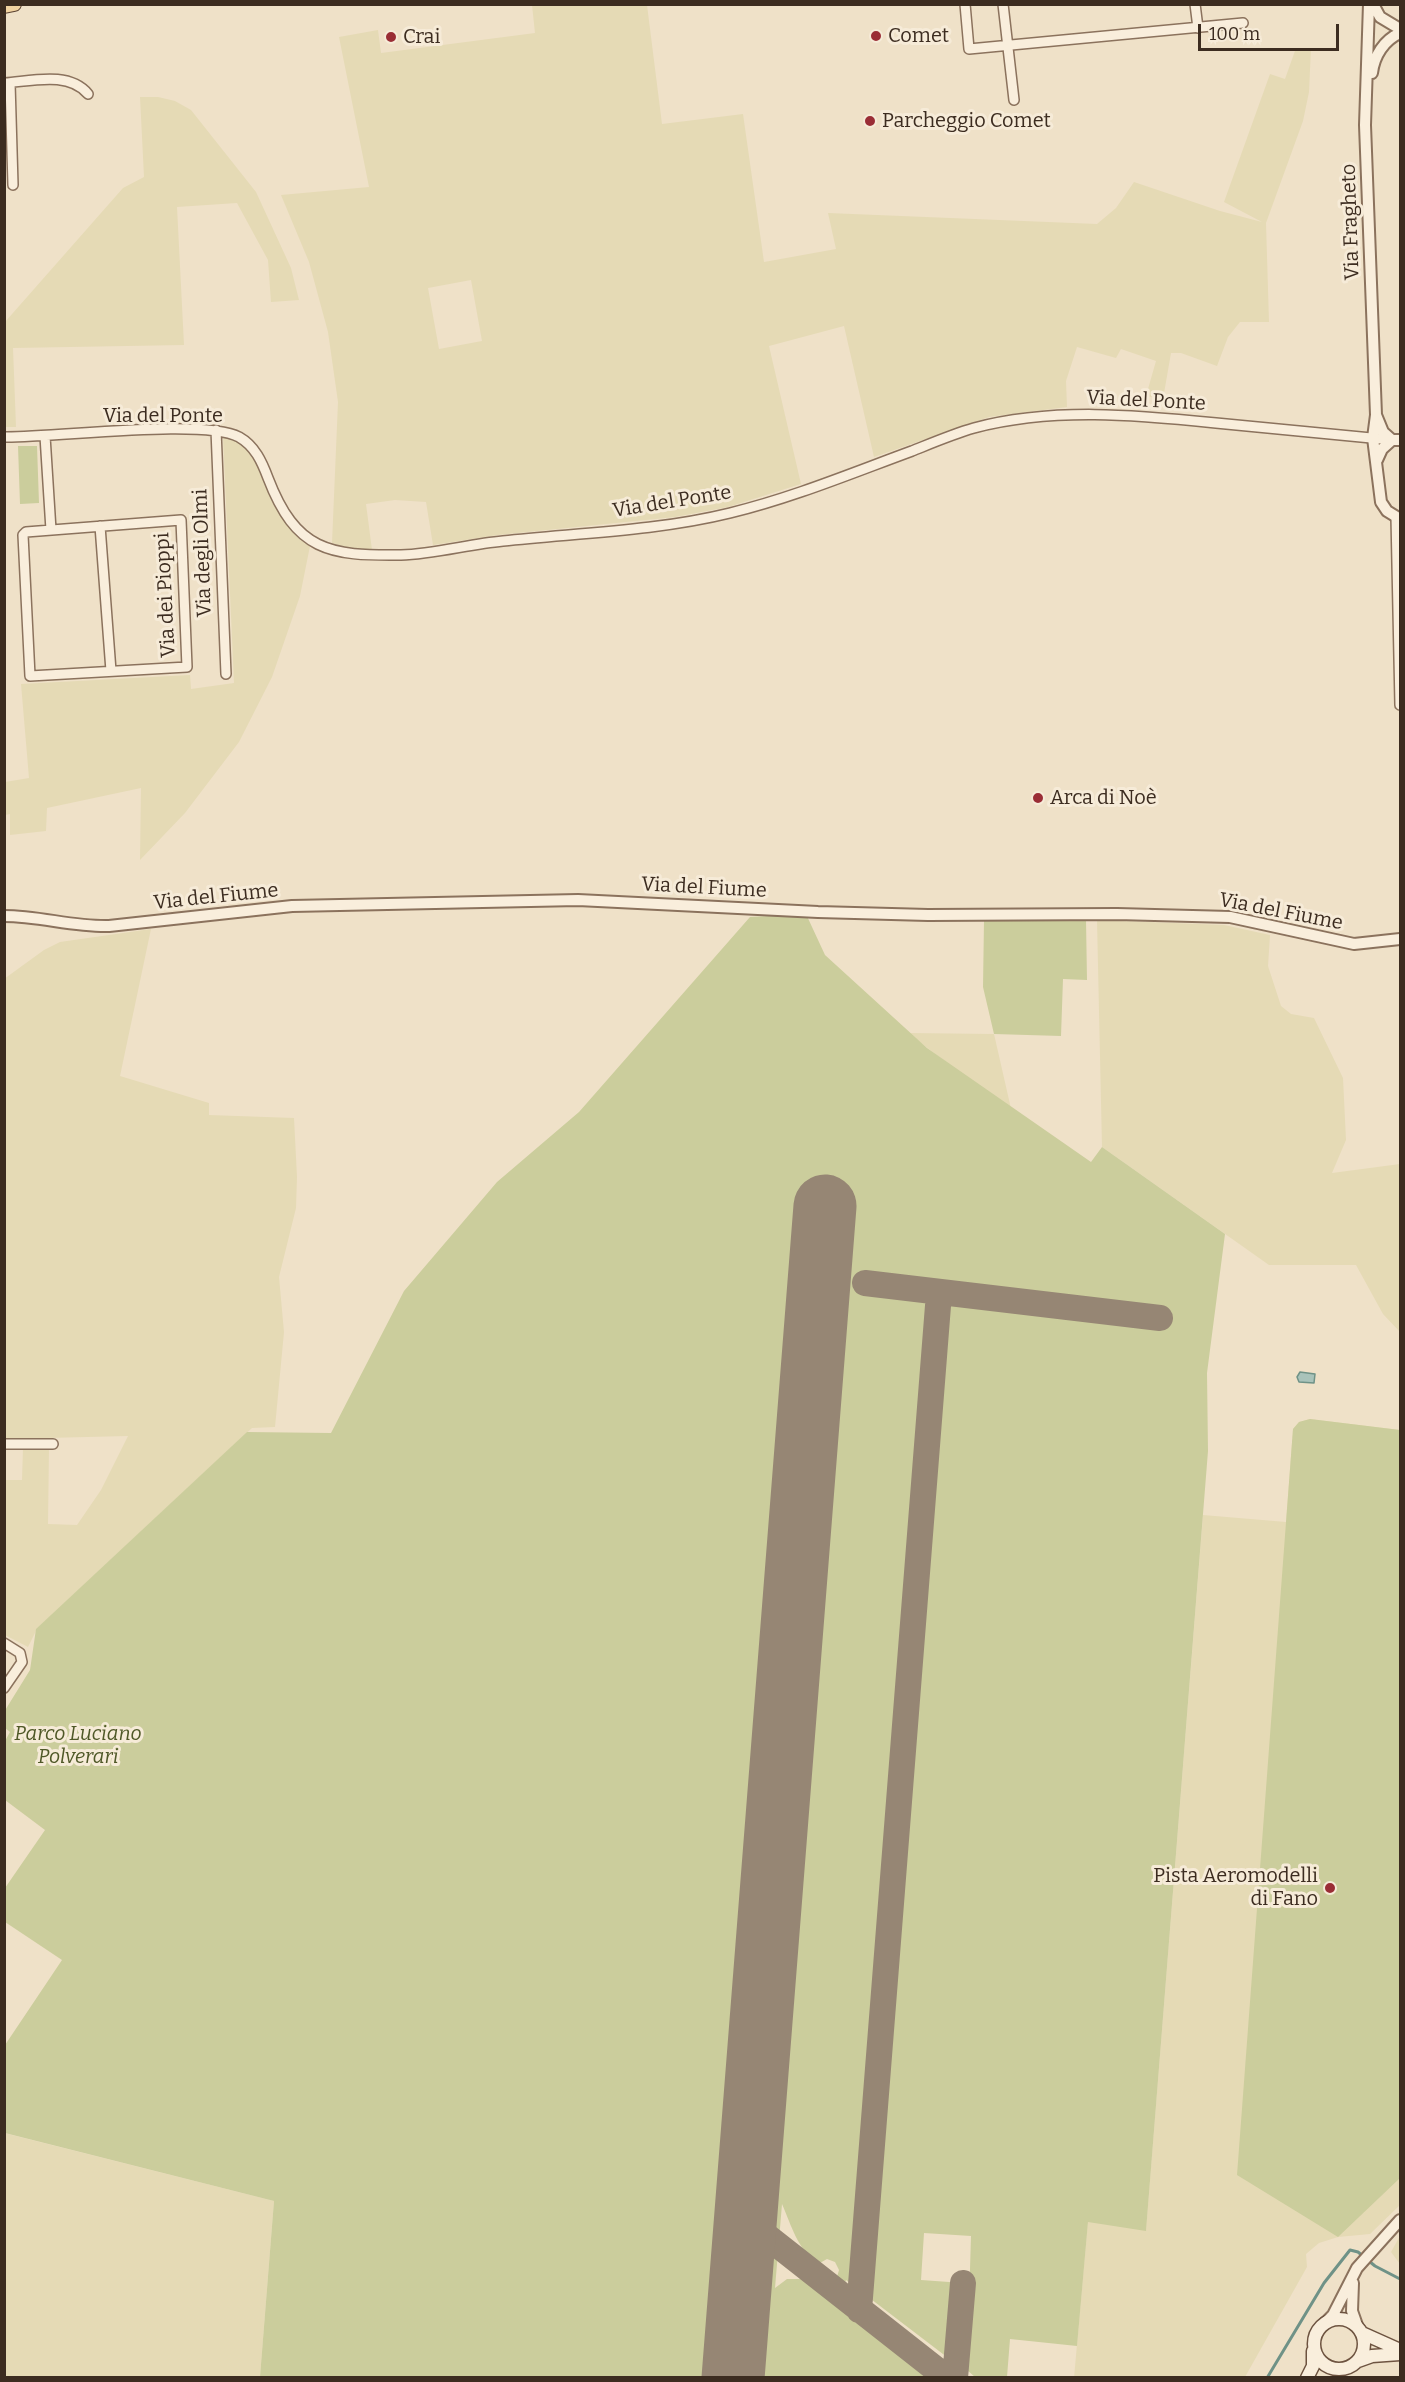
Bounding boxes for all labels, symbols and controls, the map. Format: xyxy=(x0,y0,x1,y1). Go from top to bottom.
scale bar xyxy=(1201,12,1342,50)
text: 100 m xyxy=(1209,23,1260,45)
place label: Comet xyxy=(888,24,949,48)
place label: Crai xyxy=(403,25,440,49)
marker: Comet xyxy=(869,29,883,43)
marker: Crai xyxy=(384,30,398,44)
place label: Parcheggio Comet xyxy=(882,109,1051,133)
marker: Parcheggio Comet xyxy=(863,114,877,128)
street label: Via Fragheto xyxy=(1337,163,1365,281)
street label: Via del Ponte xyxy=(1086,386,1206,416)
street label: Via del Ponte xyxy=(103,404,223,428)
street label: Via del Ponte xyxy=(611,481,733,523)
street label: Via degli Olmi xyxy=(189,488,217,618)
street label: Via dei Pioppi xyxy=(151,532,181,658)
place label: Arca di Noè xyxy=(1050,786,1157,810)
marker: Arca di Noè xyxy=(1031,791,1045,805)
street label: Via del Fiume xyxy=(641,873,767,903)
street label: Via del Fiume xyxy=(152,879,280,915)
street label: Via del Fiume xyxy=(1217,888,1345,936)
park label: Parco Luciano Polverari xyxy=(14,1722,142,1769)
place label: Pista Aeromodelli di Fano xyxy=(1153,1864,1318,1911)
marker: Pista Aeromodelli di Fano xyxy=(1323,1881,1337,1895)

